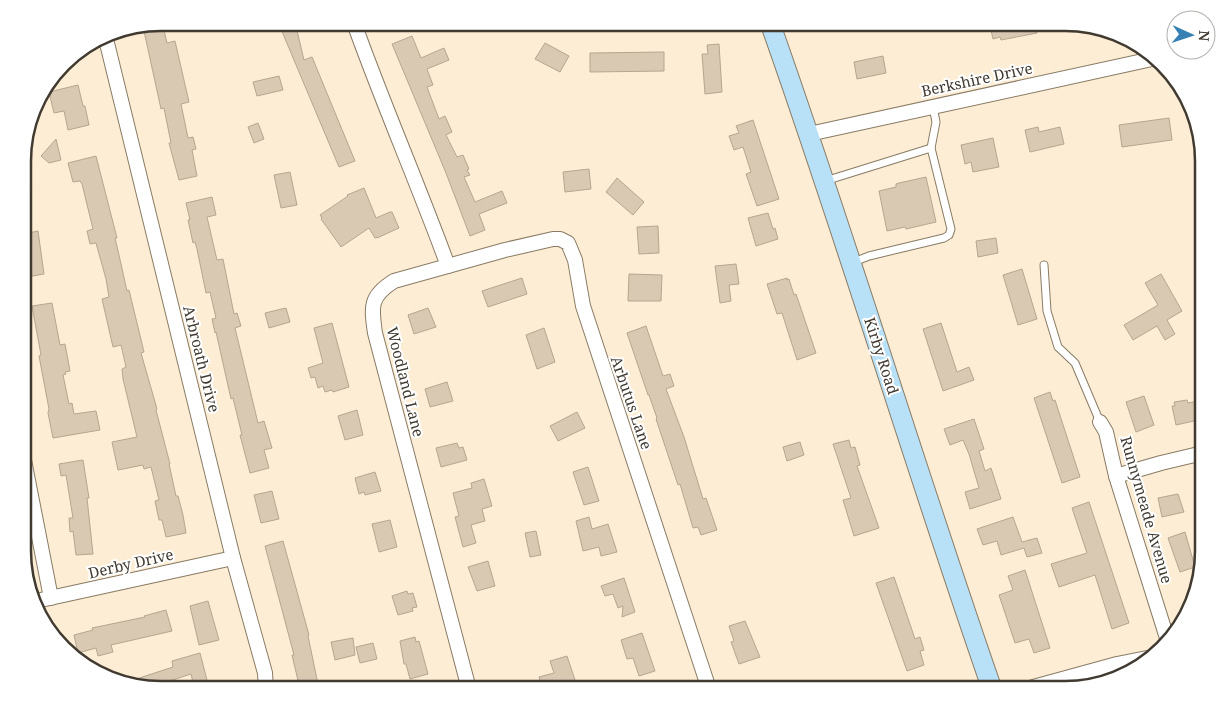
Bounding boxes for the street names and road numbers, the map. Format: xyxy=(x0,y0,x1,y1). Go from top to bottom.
street label: Berkshire Drive xyxy=(919,57,1034,101)
street label: Arbroath Drive xyxy=(179,303,225,414)
street label: Kirby Road xyxy=(860,315,904,397)
street label: Woodland Lane xyxy=(383,325,429,439)
street label: Arbutus Lane xyxy=(607,353,657,452)
street label: Runnymeade Avenue xyxy=(1116,434,1178,586)
street label: Derby Drive xyxy=(86,544,175,583)

